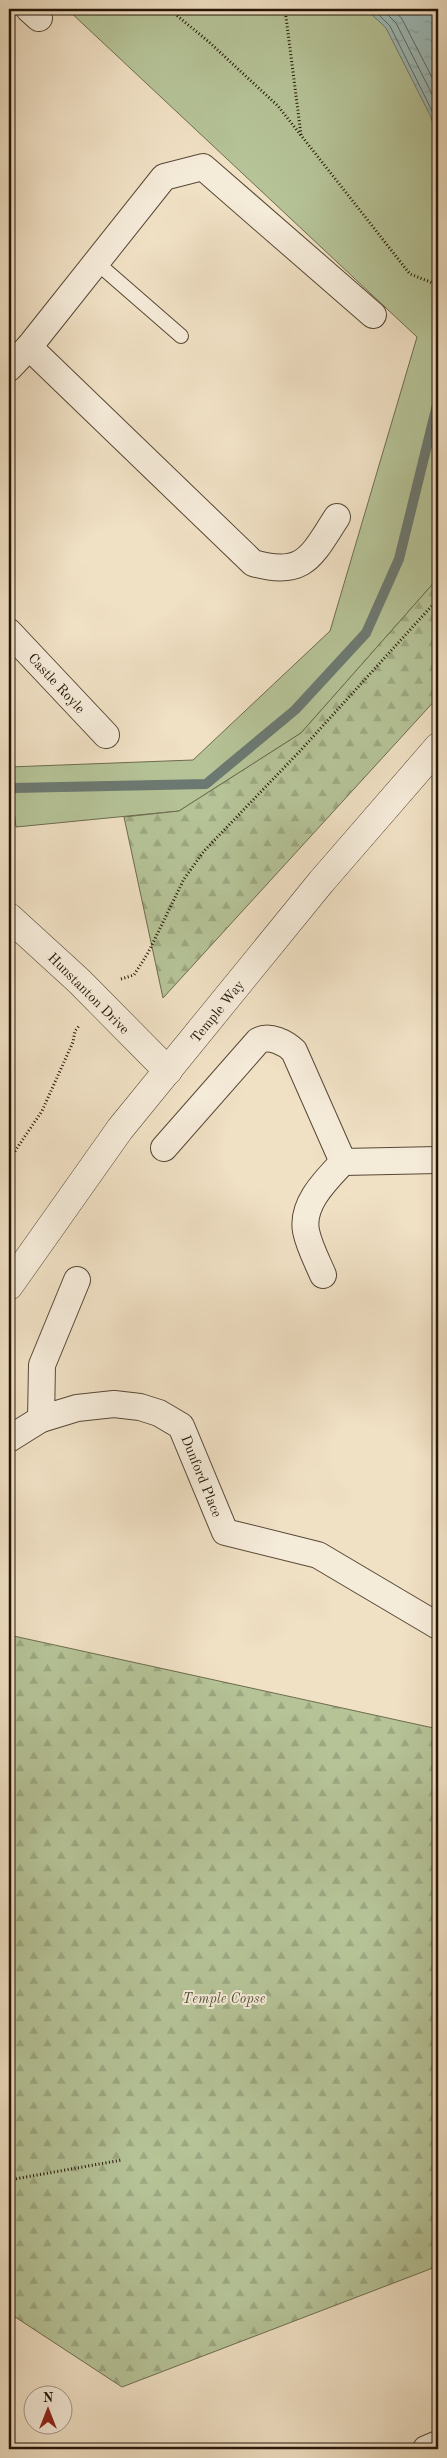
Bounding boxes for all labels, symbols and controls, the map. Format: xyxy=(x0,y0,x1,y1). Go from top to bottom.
street label: Castle Royle xyxy=(25,651,87,716)
street label: Hunstanton Drive xyxy=(45,950,132,1037)
street label: Temple Way xyxy=(188,977,247,1046)
street label: Dunford Place xyxy=(178,1433,224,1519)
park label: Temple Copse xyxy=(183,1992,266,2007)
north arrow xyxy=(22,2386,72,2436)
text: N xyxy=(43,2391,54,2405)

